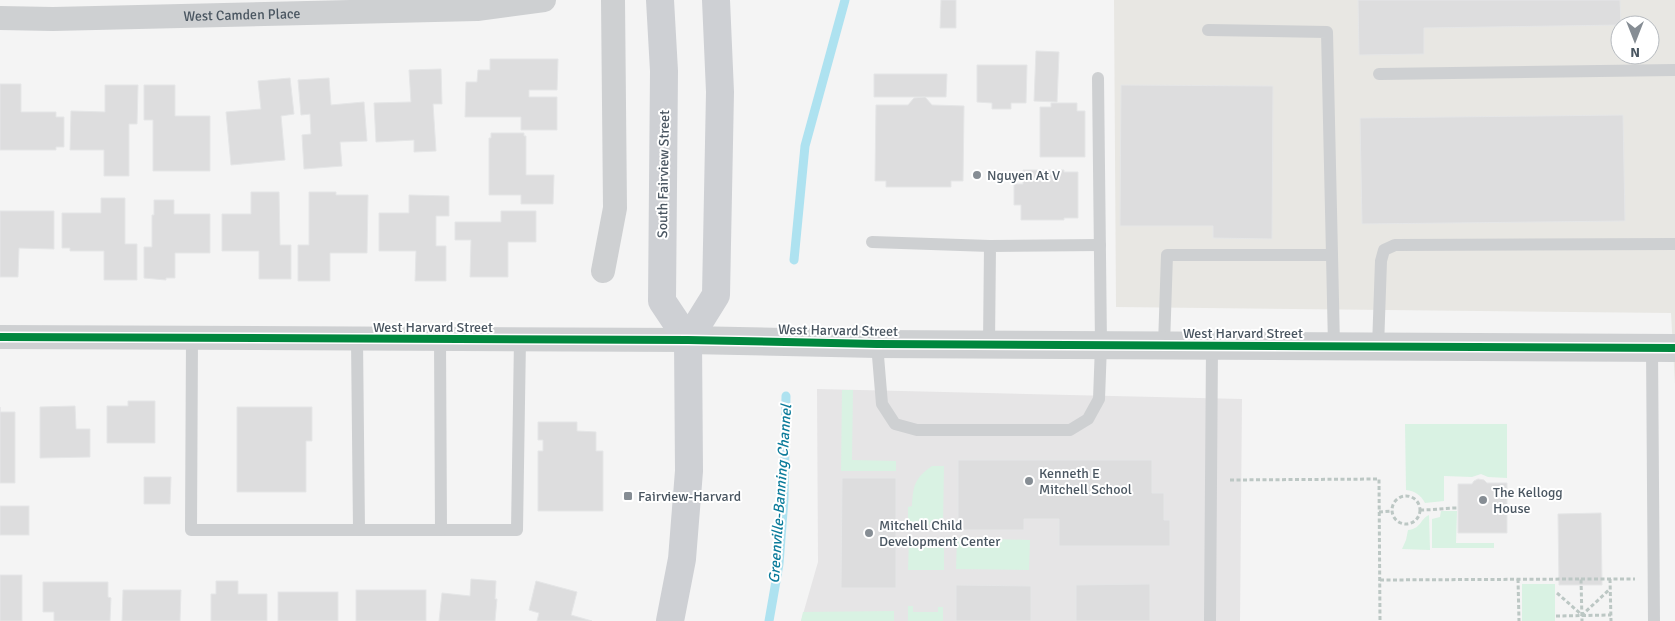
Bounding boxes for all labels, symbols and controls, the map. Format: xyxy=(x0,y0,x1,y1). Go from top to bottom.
street label: West Camden Place xyxy=(183,5,301,25)
north arrow xyxy=(1610,15,1660,65)
text: N xyxy=(1630,44,1640,61)
street label: South Fairview Street xyxy=(654,110,673,238)
place label: Nguyen At V xyxy=(987,167,1060,184)
marker: Nguyen At V xyxy=(971,169,983,181)
street label: West Harvard Street xyxy=(373,319,493,336)
street label: West Harvard Street xyxy=(778,321,898,340)
street label: West Harvard Street xyxy=(1183,325,1303,342)
water label: Greenville-Banning Channel xyxy=(765,402,795,584)
place label: Kenneth E Mitchell School xyxy=(1039,465,1132,498)
marker: Kenneth E Mitchell School xyxy=(1023,475,1035,487)
place label: The Kellogg House xyxy=(1493,484,1563,517)
place label: Fairview-Harvard xyxy=(638,488,741,505)
marker: Fairview-Harvard xyxy=(622,490,634,502)
marker: The Kellogg House xyxy=(1477,494,1489,506)
place label: Mitchell Child Development Center xyxy=(879,517,1001,550)
marker: Mitchell Child Development Center xyxy=(863,527,875,539)

